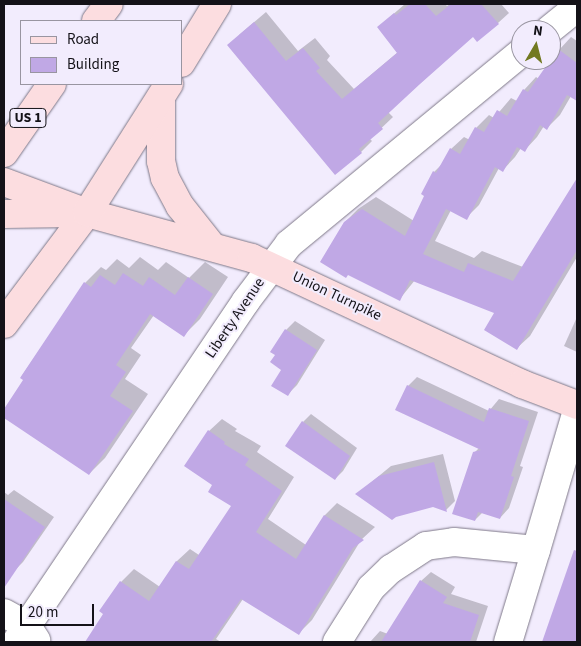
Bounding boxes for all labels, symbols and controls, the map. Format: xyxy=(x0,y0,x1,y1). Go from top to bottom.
legend xyxy=(20,20,182,85)
north arrow xyxy=(511,20,561,70)
text: N xyxy=(532,21,544,42)
text: Road xyxy=(67,29,99,50)
text: Building xyxy=(67,54,119,75)
road number: US 1 xyxy=(9,106,47,130)
street label: Union Turnpike xyxy=(289,267,385,325)
street label: Liberty Avenue xyxy=(201,274,269,362)
scale bar xyxy=(22,594,96,626)
text: 20 m xyxy=(28,602,58,623)

